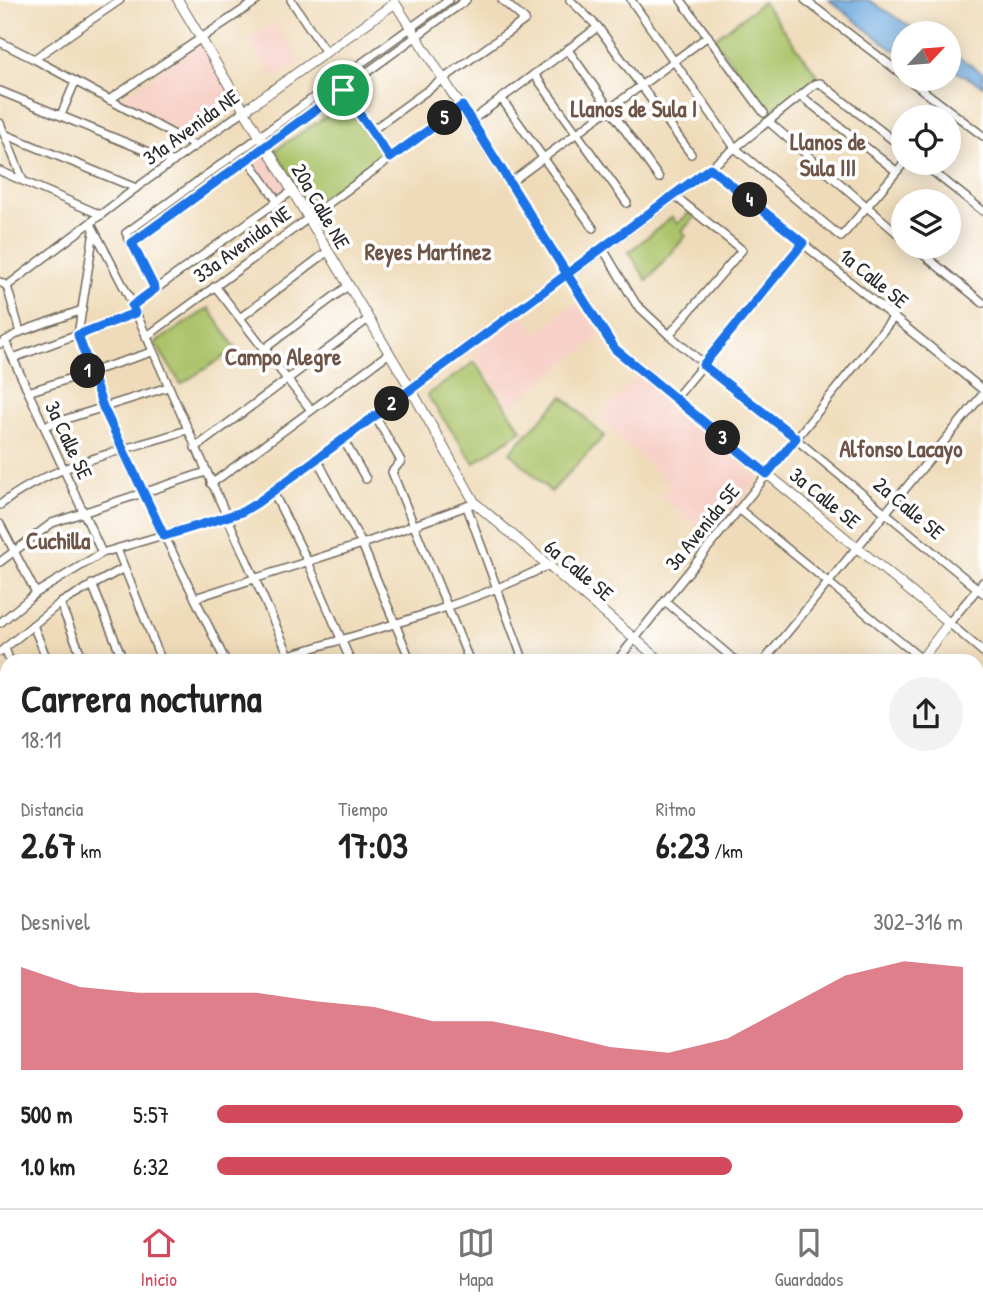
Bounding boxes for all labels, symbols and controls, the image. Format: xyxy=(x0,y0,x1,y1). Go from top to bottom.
north arrow xyxy=(891,21,961,91)
map controls xyxy=(891,21,961,259)
pin xyxy=(313,60,373,120)
icon: arrive xyxy=(324,71,362,109)
street label: 31a Avenida NE xyxy=(137,82,245,172)
district label: Llanos de Sula I xyxy=(571,93,697,124)
pin: 5 xyxy=(428,100,462,136)
text: 5 xyxy=(440,104,449,130)
button: locate xyxy=(891,105,961,175)
district label: Llanos de Sula III xyxy=(790,126,867,183)
street label: 20a Calle NE xyxy=(285,158,357,254)
pin: 4 xyxy=(732,182,768,218)
text: 4 xyxy=(746,186,753,212)
button: layers xyxy=(891,189,961,259)
street label: 33a Avenida NE xyxy=(187,199,297,289)
district label: Reyes Martínez xyxy=(365,236,491,268)
street label: 1a Calle SE xyxy=(833,241,915,315)
district label: Campo Alegre xyxy=(225,341,342,373)
pin: 1 xyxy=(70,354,106,388)
text: 1 xyxy=(84,357,91,383)
pin: 2 xyxy=(374,386,410,422)
text: 2 xyxy=(387,390,396,416)
street label: 3a Calle SE xyxy=(38,396,100,484)
pin: 3 xyxy=(706,420,740,456)
text: 3 xyxy=(718,424,727,450)
district label: Alfonso Lacayo xyxy=(839,433,963,465)
street label: 3a Calle SE xyxy=(783,460,867,536)
street label: 2a Calle SE xyxy=(868,470,950,546)
street label: 3a Avenida SE xyxy=(658,478,746,576)
district label: Cuchilla xyxy=(26,525,90,556)
street label: 6a Calle SE xyxy=(538,532,620,608)
text: Carrera nocturna xyxy=(21,672,262,724)
button: share xyxy=(889,677,963,751)
text: 18:11 xyxy=(21,724,61,755)
text: Distancia xyxy=(21,796,83,822)
text: Tiempo xyxy=(338,796,388,822)
text: Ritmo xyxy=(656,796,696,822)
text: 2.67 xyxy=(21,822,76,869)
text: 17:03 xyxy=(338,822,408,869)
text: 6:23 xyxy=(656,822,710,869)
text: km xyxy=(76,838,101,864)
text: /km xyxy=(710,838,743,864)
text: Desnivel xyxy=(21,906,90,937)
text: 302–316 m xyxy=(873,906,963,937)
text: 500 m xyxy=(21,1099,72,1130)
text: 5:57 xyxy=(133,1099,169,1130)
text: 1.0 km xyxy=(21,1151,75,1182)
text: 6:32 xyxy=(133,1151,169,1182)
tab: Inicio xyxy=(140,1224,178,1292)
tab: Mapa xyxy=(457,1224,495,1292)
tab: Guardados xyxy=(775,1224,843,1292)

